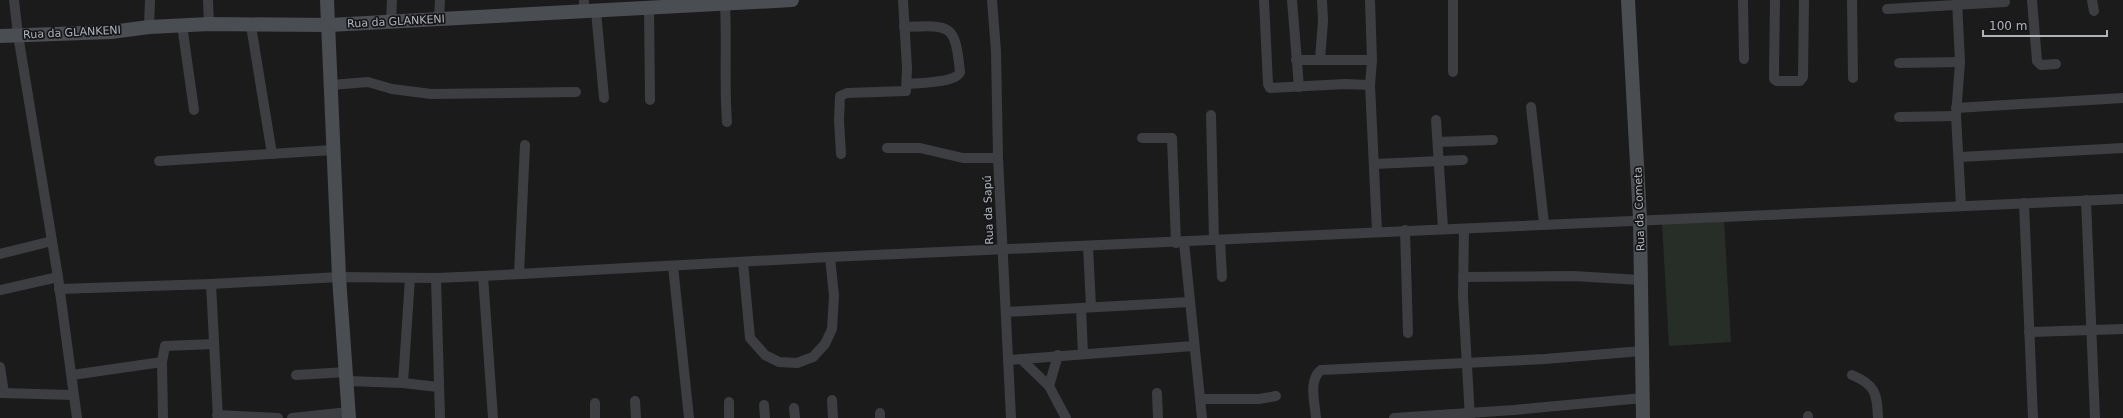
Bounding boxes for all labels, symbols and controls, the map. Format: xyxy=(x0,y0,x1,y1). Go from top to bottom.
street label: Rua da GLANKENI xyxy=(347,12,445,31)
scale bar xyxy=(1983,12,2107,38)
text: 100 m xyxy=(1989,19,2027,33)
street label: Rua da GLANKENI xyxy=(23,23,121,42)
street label: Rua da Cometa xyxy=(1632,167,1647,251)
street label: Rua da Sapú xyxy=(981,175,996,245)

